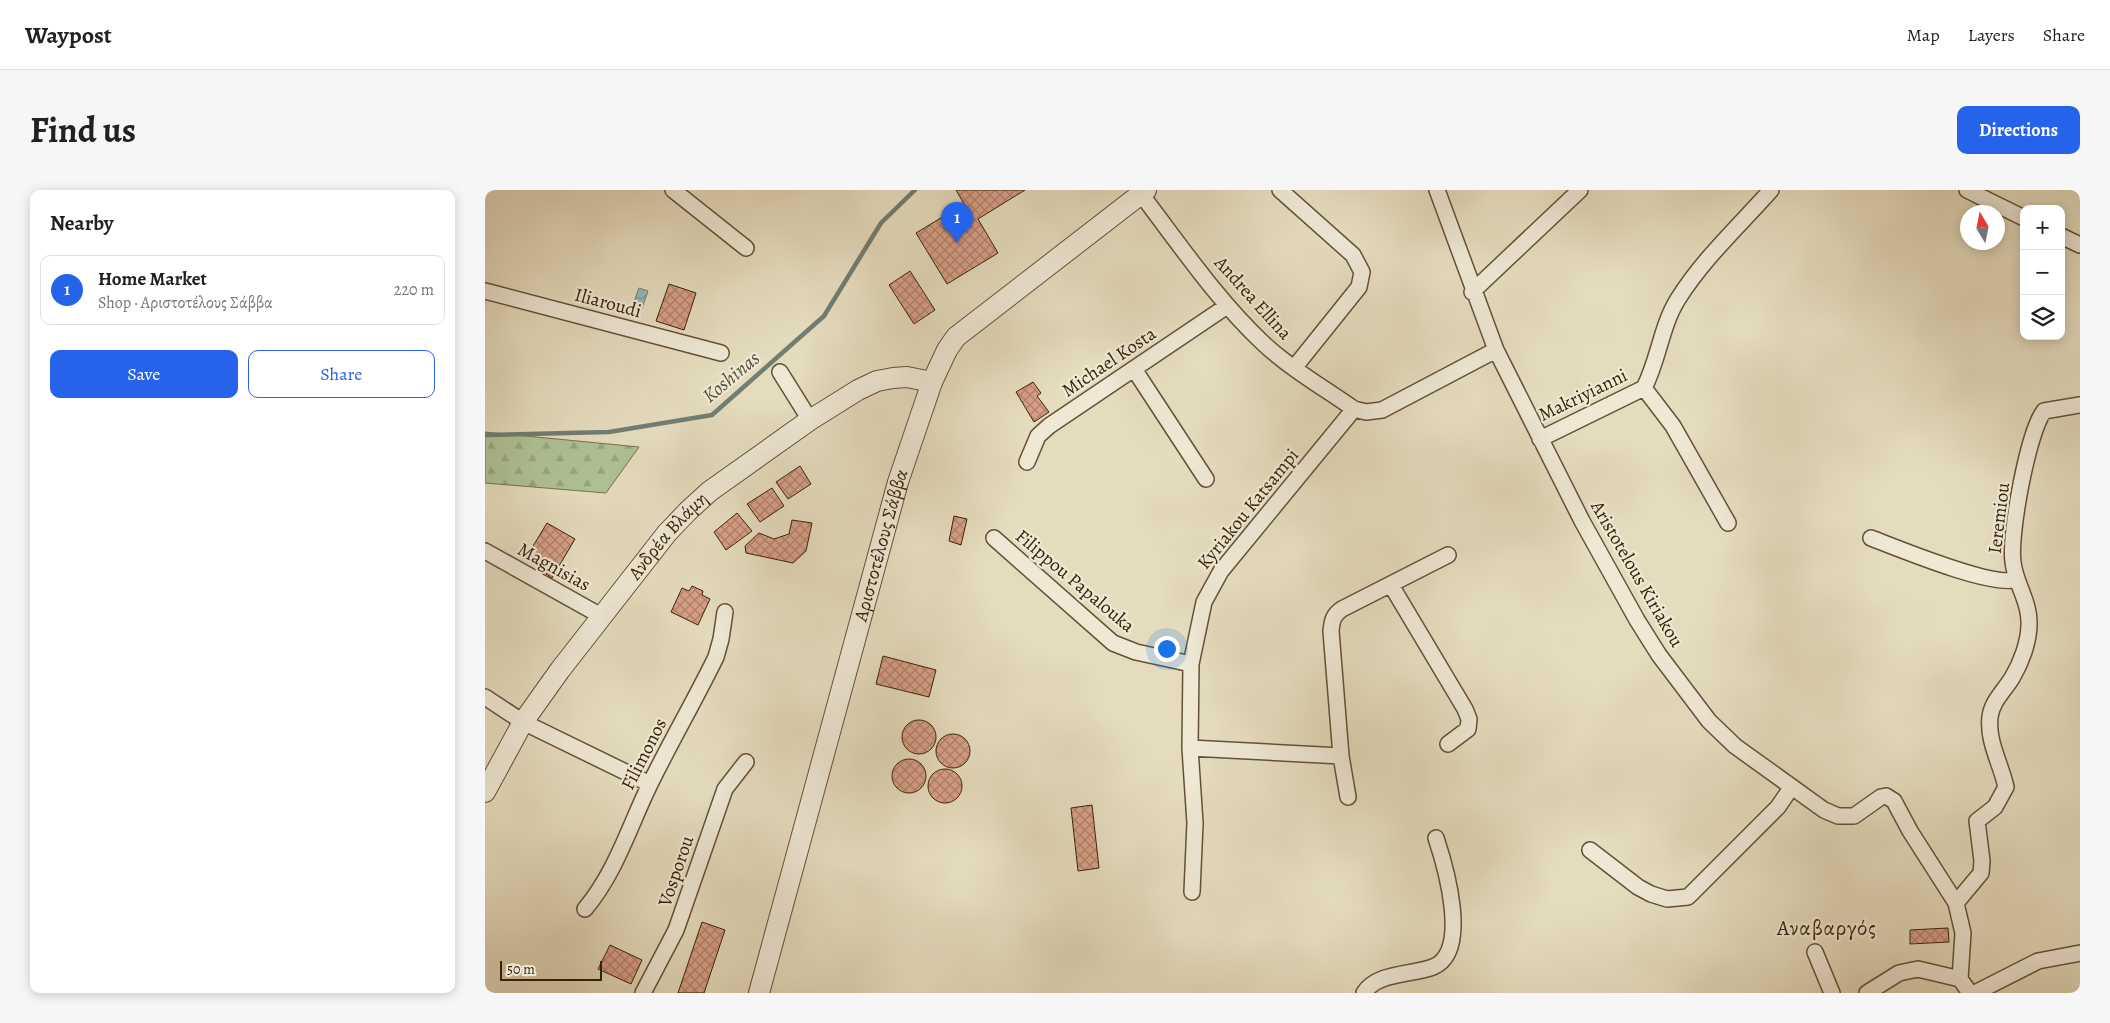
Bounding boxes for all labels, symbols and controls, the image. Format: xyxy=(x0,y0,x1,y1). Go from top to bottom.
text: Waypost xyxy=(25,19,112,51)
text: Map xyxy=(1907,23,1940,47)
text: Layers xyxy=(1968,23,2015,47)
text: Share xyxy=(2043,23,2085,47)
text: Find us xyxy=(30,106,136,154)
button: Directions xyxy=(1957,106,2080,154)
pin: 1 xyxy=(941,202,973,243)
north arrow xyxy=(1960,205,2005,250)
map controls xyxy=(2020,205,2065,340)
button: + xyxy=(2020,205,2065,250)
text: Nearby xyxy=(50,209,113,237)
street label: Andrea Ellina xyxy=(1208,250,1298,346)
button: − xyxy=(2020,250,2065,295)
text: Home Market xyxy=(98,266,207,292)
text: 1 xyxy=(64,279,70,301)
text: 220 m xyxy=(394,279,434,301)
street label: Iliaroudi xyxy=(572,282,644,324)
text: Shop · Αριστοτέλους Σάββα xyxy=(98,292,273,314)
button: layers xyxy=(2020,295,2065,340)
street label: Michael Kosta xyxy=(1057,321,1161,403)
water label: Koshinas xyxy=(697,345,766,409)
button: Save xyxy=(50,350,238,398)
button: Share xyxy=(248,350,435,398)
street label: Makriyianni xyxy=(1534,362,1632,428)
street label: Kyriakou Katsampi xyxy=(1191,443,1305,575)
street label: Αριστοτέλους Σάββα xyxy=(847,466,914,625)
street label: Ieremiou xyxy=(1982,480,2016,555)
street label: Ανδρέα Βλάμη xyxy=(622,486,714,586)
street label: Aristotelous Kiriakou xyxy=(1584,495,1690,653)
street label: Filippou Papalouka xyxy=(1010,523,1140,639)
street label: Magnisias xyxy=(513,536,595,598)
your location xyxy=(1154,636,1180,662)
street label: Filimonos xyxy=(615,714,673,794)
street label: Vosporou xyxy=(651,831,701,911)
district label: Αναβαργός xyxy=(1776,914,1877,942)
scale bar xyxy=(500,958,603,981)
text: 50 m xyxy=(507,960,535,979)

